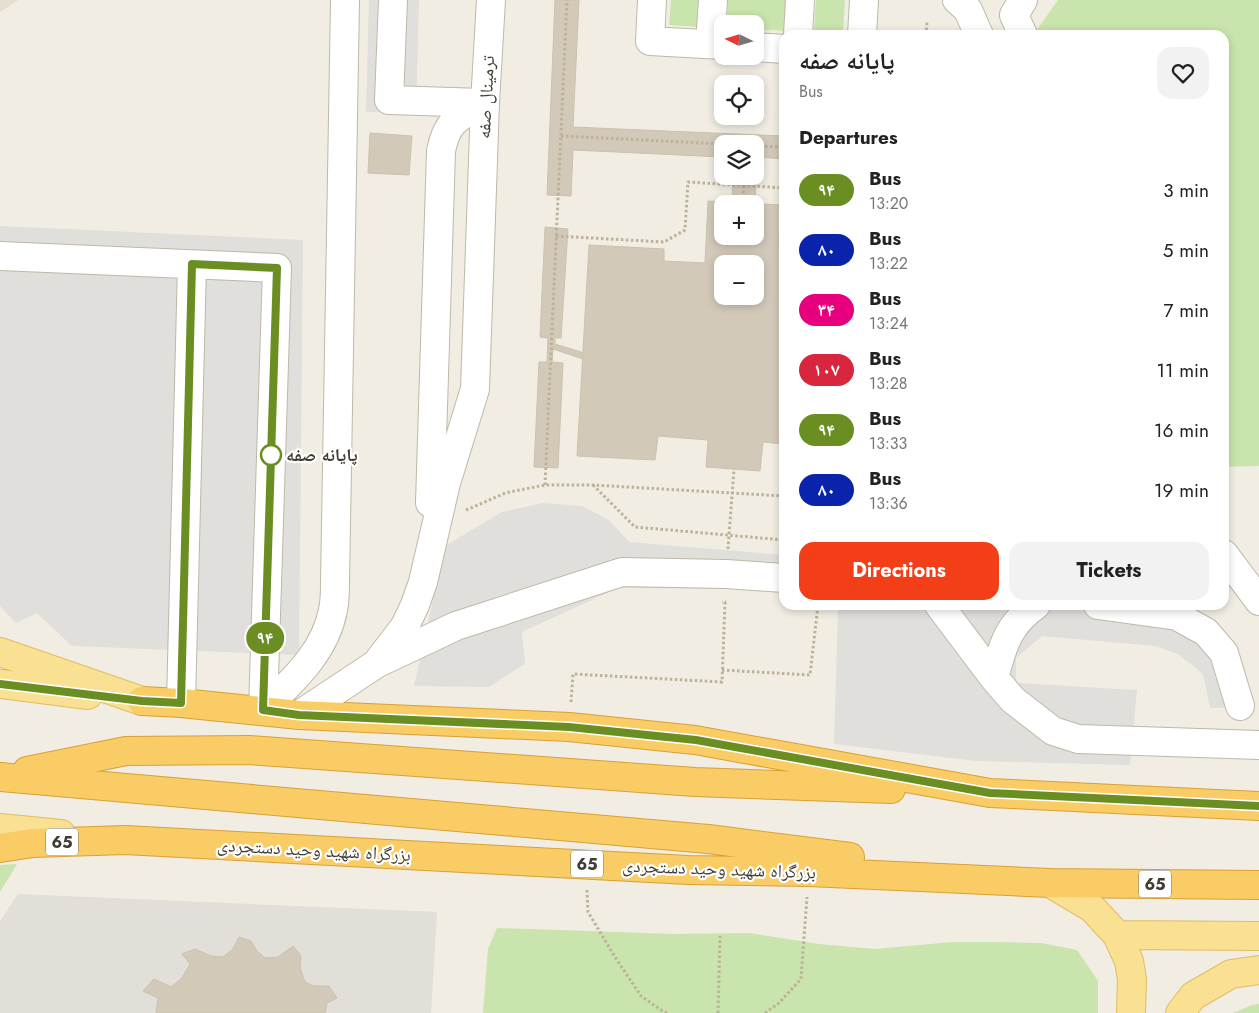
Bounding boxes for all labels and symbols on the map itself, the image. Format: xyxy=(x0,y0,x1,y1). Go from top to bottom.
north arrow xyxy=(714,15,764,65)
street label: ترمینال صفه xyxy=(471,55,501,139)
place label: پایانه صفه xyxy=(286,442,358,468)
marker: پایانه صفه xyxy=(260,444,282,466)
line badge: ۹۴ xyxy=(242,622,288,654)
road number: 65 xyxy=(46,829,78,856)
street label: بزرگراه شهید وحید دستجردی xyxy=(216,832,412,868)
road number: 65 xyxy=(571,851,603,878)
street label: بزرگراه شهید وحید دستجردی xyxy=(622,853,816,885)
road number: 65 xyxy=(1139,871,1171,898)

